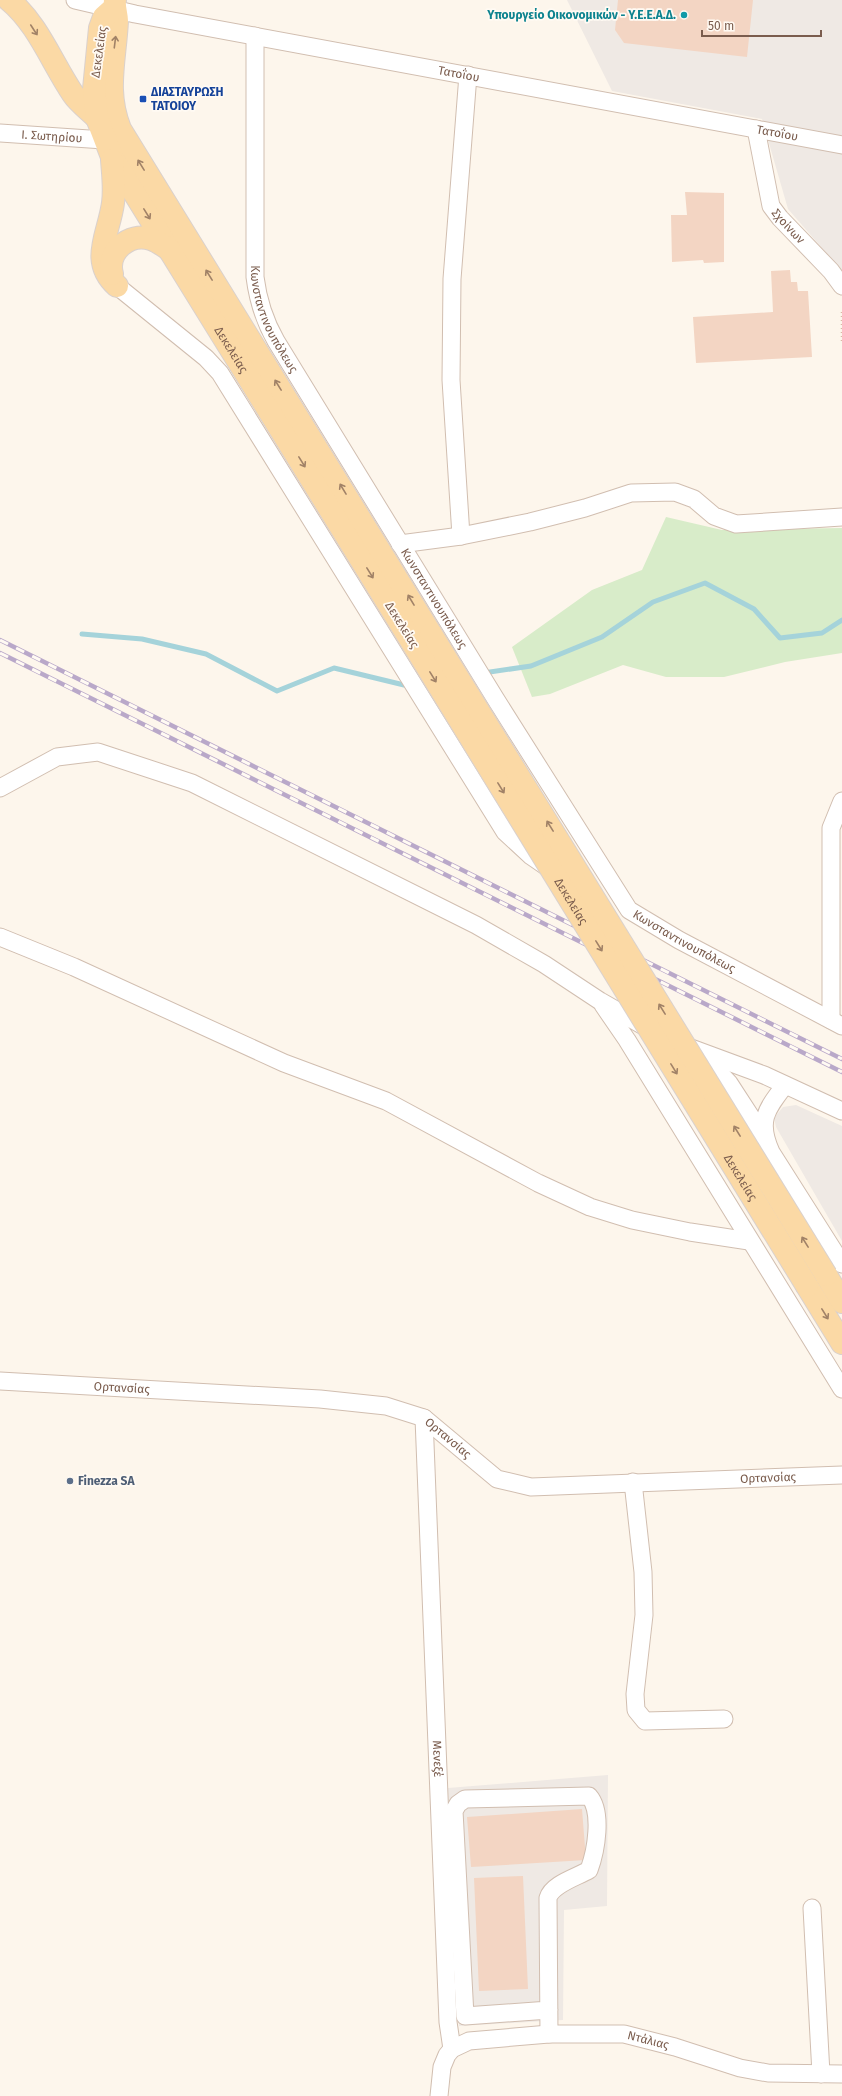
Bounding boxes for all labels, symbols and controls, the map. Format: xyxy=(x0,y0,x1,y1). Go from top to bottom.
place label: Υπουργείο Οικονομικών - Υ.Ε.Ε.Α.Δ. xyxy=(486,7,676,22)
marker: Υπουργείο Οικονομικών - Υ.Ε.Ε.Α.Δ. xyxy=(679,10,689,20)
scale bar xyxy=(702,12,821,38)
text: 50 m xyxy=(708,19,734,33)
one-way arrow xyxy=(30,24,38,35)
street label: Δεκελείας xyxy=(88,25,110,79)
one-way arrow xyxy=(111,36,118,49)
street label: Τατοΐου xyxy=(437,63,481,85)
place label: ΔΙΑΣΤΑΥΡΩΣΗ ΤΑΤΟΙΟΥ xyxy=(150,85,223,113)
marker: ΔΙΑΣΤΑΥΡΩΣΗ ΤΑΤΟΙΟΥ xyxy=(138,94,148,104)
street label: Τατοΐου xyxy=(756,122,799,144)
street label: Ι. Σωτηρίου xyxy=(21,127,83,146)
one-way arrow xyxy=(136,159,144,171)
street label: Σχοίνων xyxy=(769,206,808,247)
one-way arrow xyxy=(144,208,152,220)
street label: Κωνσταντινουπόλεως xyxy=(248,265,301,376)
one-way arrow xyxy=(205,270,213,281)
street label: Δεκελείας xyxy=(212,324,251,376)
one-way arrow xyxy=(274,379,282,391)
one-way arrow xyxy=(298,456,306,467)
one-way arrow xyxy=(338,483,346,495)
street label: Κωνσταντινουπόλεως xyxy=(398,546,470,652)
one-way arrow xyxy=(366,567,374,579)
one-way arrow xyxy=(406,594,414,606)
street label: Δεκελείας xyxy=(382,599,422,651)
one-way arrow xyxy=(430,671,438,683)
one-way arrow xyxy=(498,782,506,794)
one-way arrow xyxy=(545,821,554,832)
street label: Δεκελείας xyxy=(551,876,591,928)
street label: Κωνσταντινουπόλεως xyxy=(630,907,738,976)
one-way arrow xyxy=(595,940,603,952)
one-way arrow xyxy=(657,1003,665,1015)
one-way arrow xyxy=(670,1063,678,1074)
one-way arrow xyxy=(733,1126,741,1137)
street label: Δεκελείας xyxy=(721,1152,760,1204)
one-way arrow xyxy=(801,1236,809,1248)
one-way arrow xyxy=(821,1308,829,1320)
street label: Ορτανσίας xyxy=(93,1379,151,1396)
street label: Ορτανσίας xyxy=(422,1415,474,1462)
street label: Ορτανσίας xyxy=(740,1470,797,1486)
place label: Finezza SA xyxy=(78,1474,135,1488)
marker: Finezza SA xyxy=(65,1476,75,1486)
street label: Μενεξέ xyxy=(430,1740,445,1778)
street label: Ντάλιας xyxy=(626,2028,671,2052)

